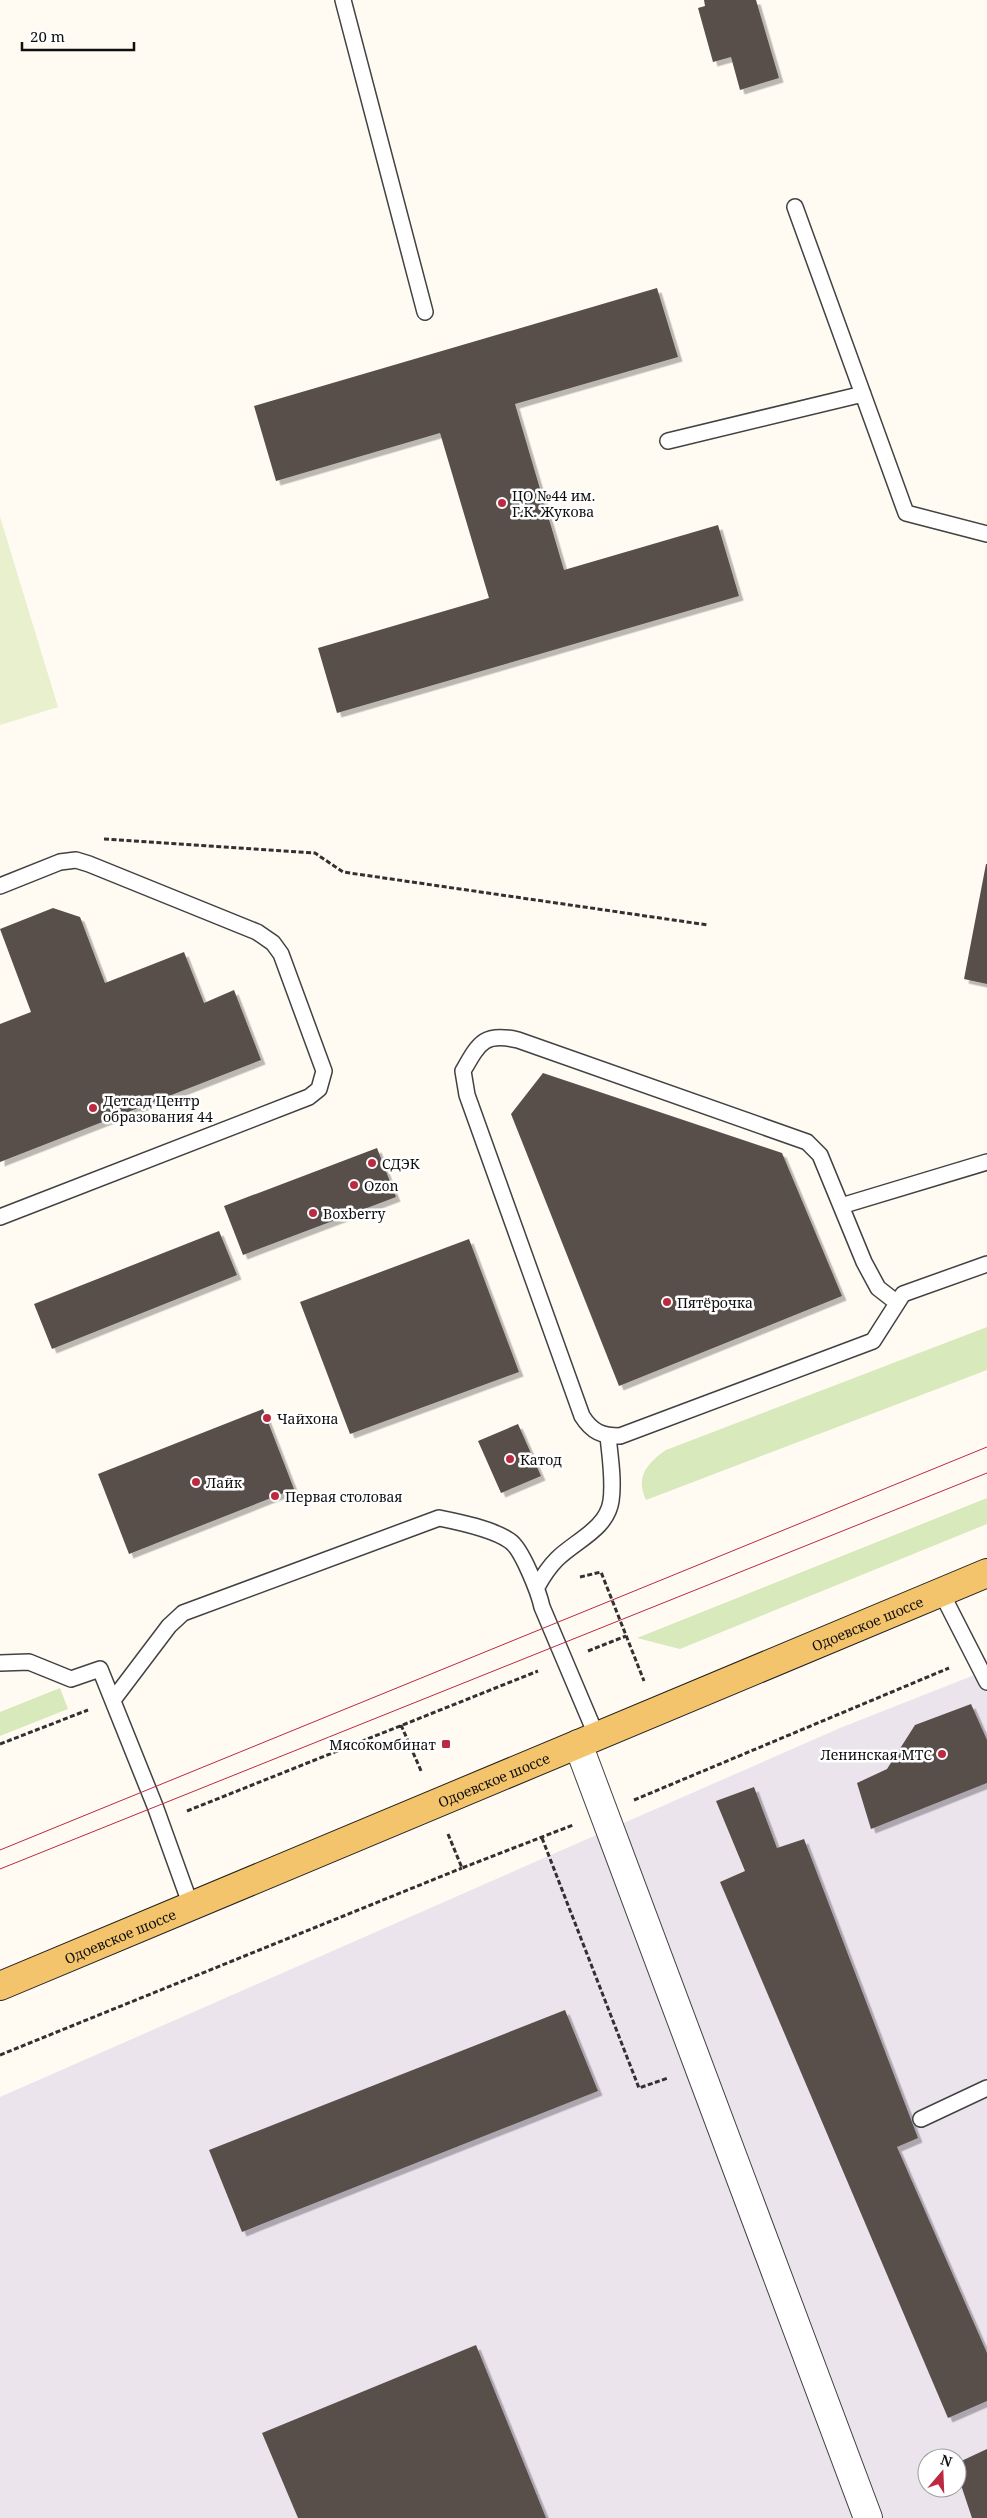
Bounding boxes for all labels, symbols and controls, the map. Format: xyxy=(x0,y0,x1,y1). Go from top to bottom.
scale bar xyxy=(22,20,135,52)
text: 20 m xyxy=(30,26,65,46)
place label: ЦО №44 им. Г.К. Жукова xyxy=(512,486,595,521)
marker: ЦО №44 им. Г.К. Жукова xyxy=(496,497,508,509)
place label: Детсад Центр образования 44 xyxy=(103,1091,213,1126)
marker: Детсад Центр образования 44 xyxy=(87,1102,99,1114)
place label: СДЭК xyxy=(382,1154,420,1173)
marker: СДЭК xyxy=(366,1157,378,1169)
place label: Ozon xyxy=(364,1176,399,1195)
marker: Ozon xyxy=(348,1179,360,1191)
place label: Boxberry xyxy=(323,1204,386,1223)
marker: Boxberry xyxy=(307,1207,319,1219)
place label: Пятёрочка xyxy=(677,1293,753,1312)
marker: Пятёрочка xyxy=(661,1296,673,1308)
place label: Чайхона xyxy=(277,1409,339,1428)
marker: Чайхона xyxy=(261,1412,273,1424)
place label: Катод xyxy=(520,1450,562,1469)
marker: Катод xyxy=(504,1453,516,1465)
place label: Лайк xyxy=(206,1473,243,1492)
marker: Лайк xyxy=(190,1476,202,1488)
place label: Первая столовая xyxy=(285,1487,403,1506)
marker: Первая столовая xyxy=(269,1490,281,1502)
street label: Одоевское шоссе xyxy=(808,1591,926,1655)
place label: Мясокомбинат xyxy=(329,1735,437,1754)
marker: Мясокомбинат xyxy=(440,1738,452,1750)
place label: Ленинская МТС xyxy=(821,1745,932,1764)
street label: Одоевское шоссе xyxy=(435,1748,552,1811)
marker: Ленинская МТС xyxy=(936,1748,948,1760)
street label: Одоевское шоссе xyxy=(61,1904,179,1968)
north arrow xyxy=(917,2448,967,2498)
text: N xyxy=(938,2449,955,2471)

